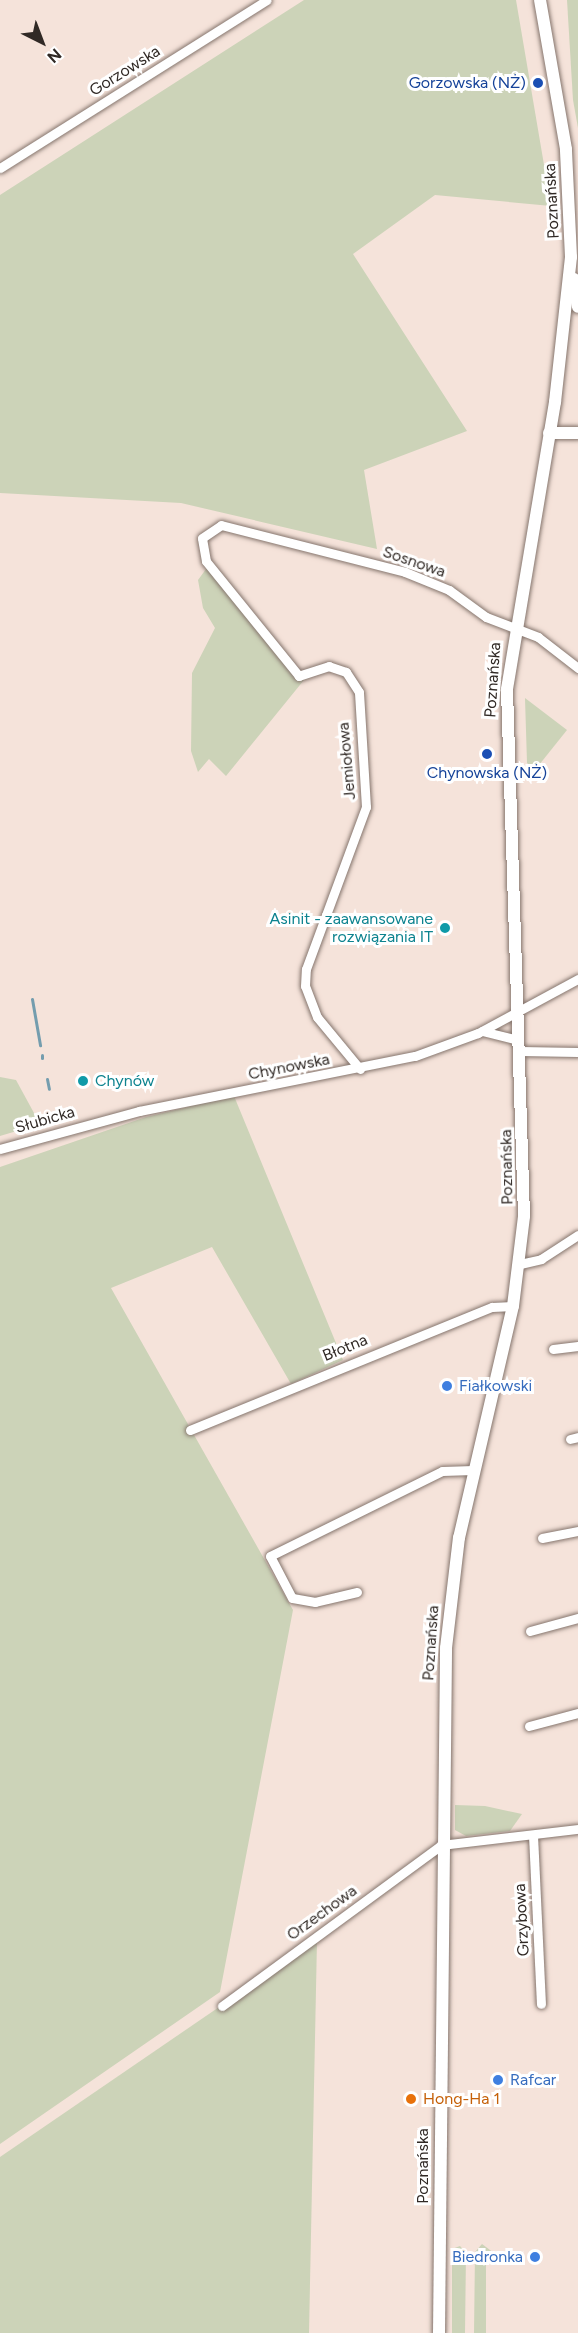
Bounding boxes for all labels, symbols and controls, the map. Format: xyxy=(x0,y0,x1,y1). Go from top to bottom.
north arrow xyxy=(12,12,72,72)
street label: Gorzowska xyxy=(86,42,164,100)
text: N xyxy=(43,45,65,67)
place label: Gorzowska (NŻ) xyxy=(409,73,526,93)
marker: Gorzowska (NŻ) xyxy=(531,76,545,90)
street label: Poznańska xyxy=(540,163,564,239)
street label: Sosnowa xyxy=(380,542,448,582)
street label: Poznańska xyxy=(481,642,505,718)
street label: Jemiołowa xyxy=(334,721,360,801)
marker: Chynowska (NŻ) xyxy=(480,747,494,761)
place label: Chynowska (NŻ) xyxy=(427,763,547,783)
place label: Asinit - zaawansowane rozwiązania IT xyxy=(270,909,433,947)
marker: Asinit - zaawansowane rozwiązania IT xyxy=(438,921,452,935)
street label: Chynowska xyxy=(247,1050,331,1084)
place label: Chynów xyxy=(95,1071,154,1091)
marker: Chynów xyxy=(76,1074,90,1088)
street label: Słubicka xyxy=(13,1102,77,1138)
street label: Poznańska xyxy=(497,1129,517,1205)
street label: Błotna xyxy=(320,1330,370,1366)
place label: Fiałkowski xyxy=(459,1376,532,1396)
marker: Fiałkowski xyxy=(440,1379,454,1393)
street label: Poznańska xyxy=(419,1605,443,1681)
street label: Orzechowa xyxy=(283,1881,361,1945)
street label: Grzybowa xyxy=(511,1883,533,1957)
place label: Rafcar xyxy=(510,2070,556,2090)
marker: Rafcar xyxy=(491,2073,505,2087)
place label: Hong-Ha 1 xyxy=(423,2089,500,2109)
marker: Hong-Ha 1 xyxy=(404,2092,418,2106)
street label: Poznańska xyxy=(413,2128,433,2204)
place label: Biedronka xyxy=(452,2247,523,2267)
marker: Biedronka xyxy=(528,2250,542,2264)

